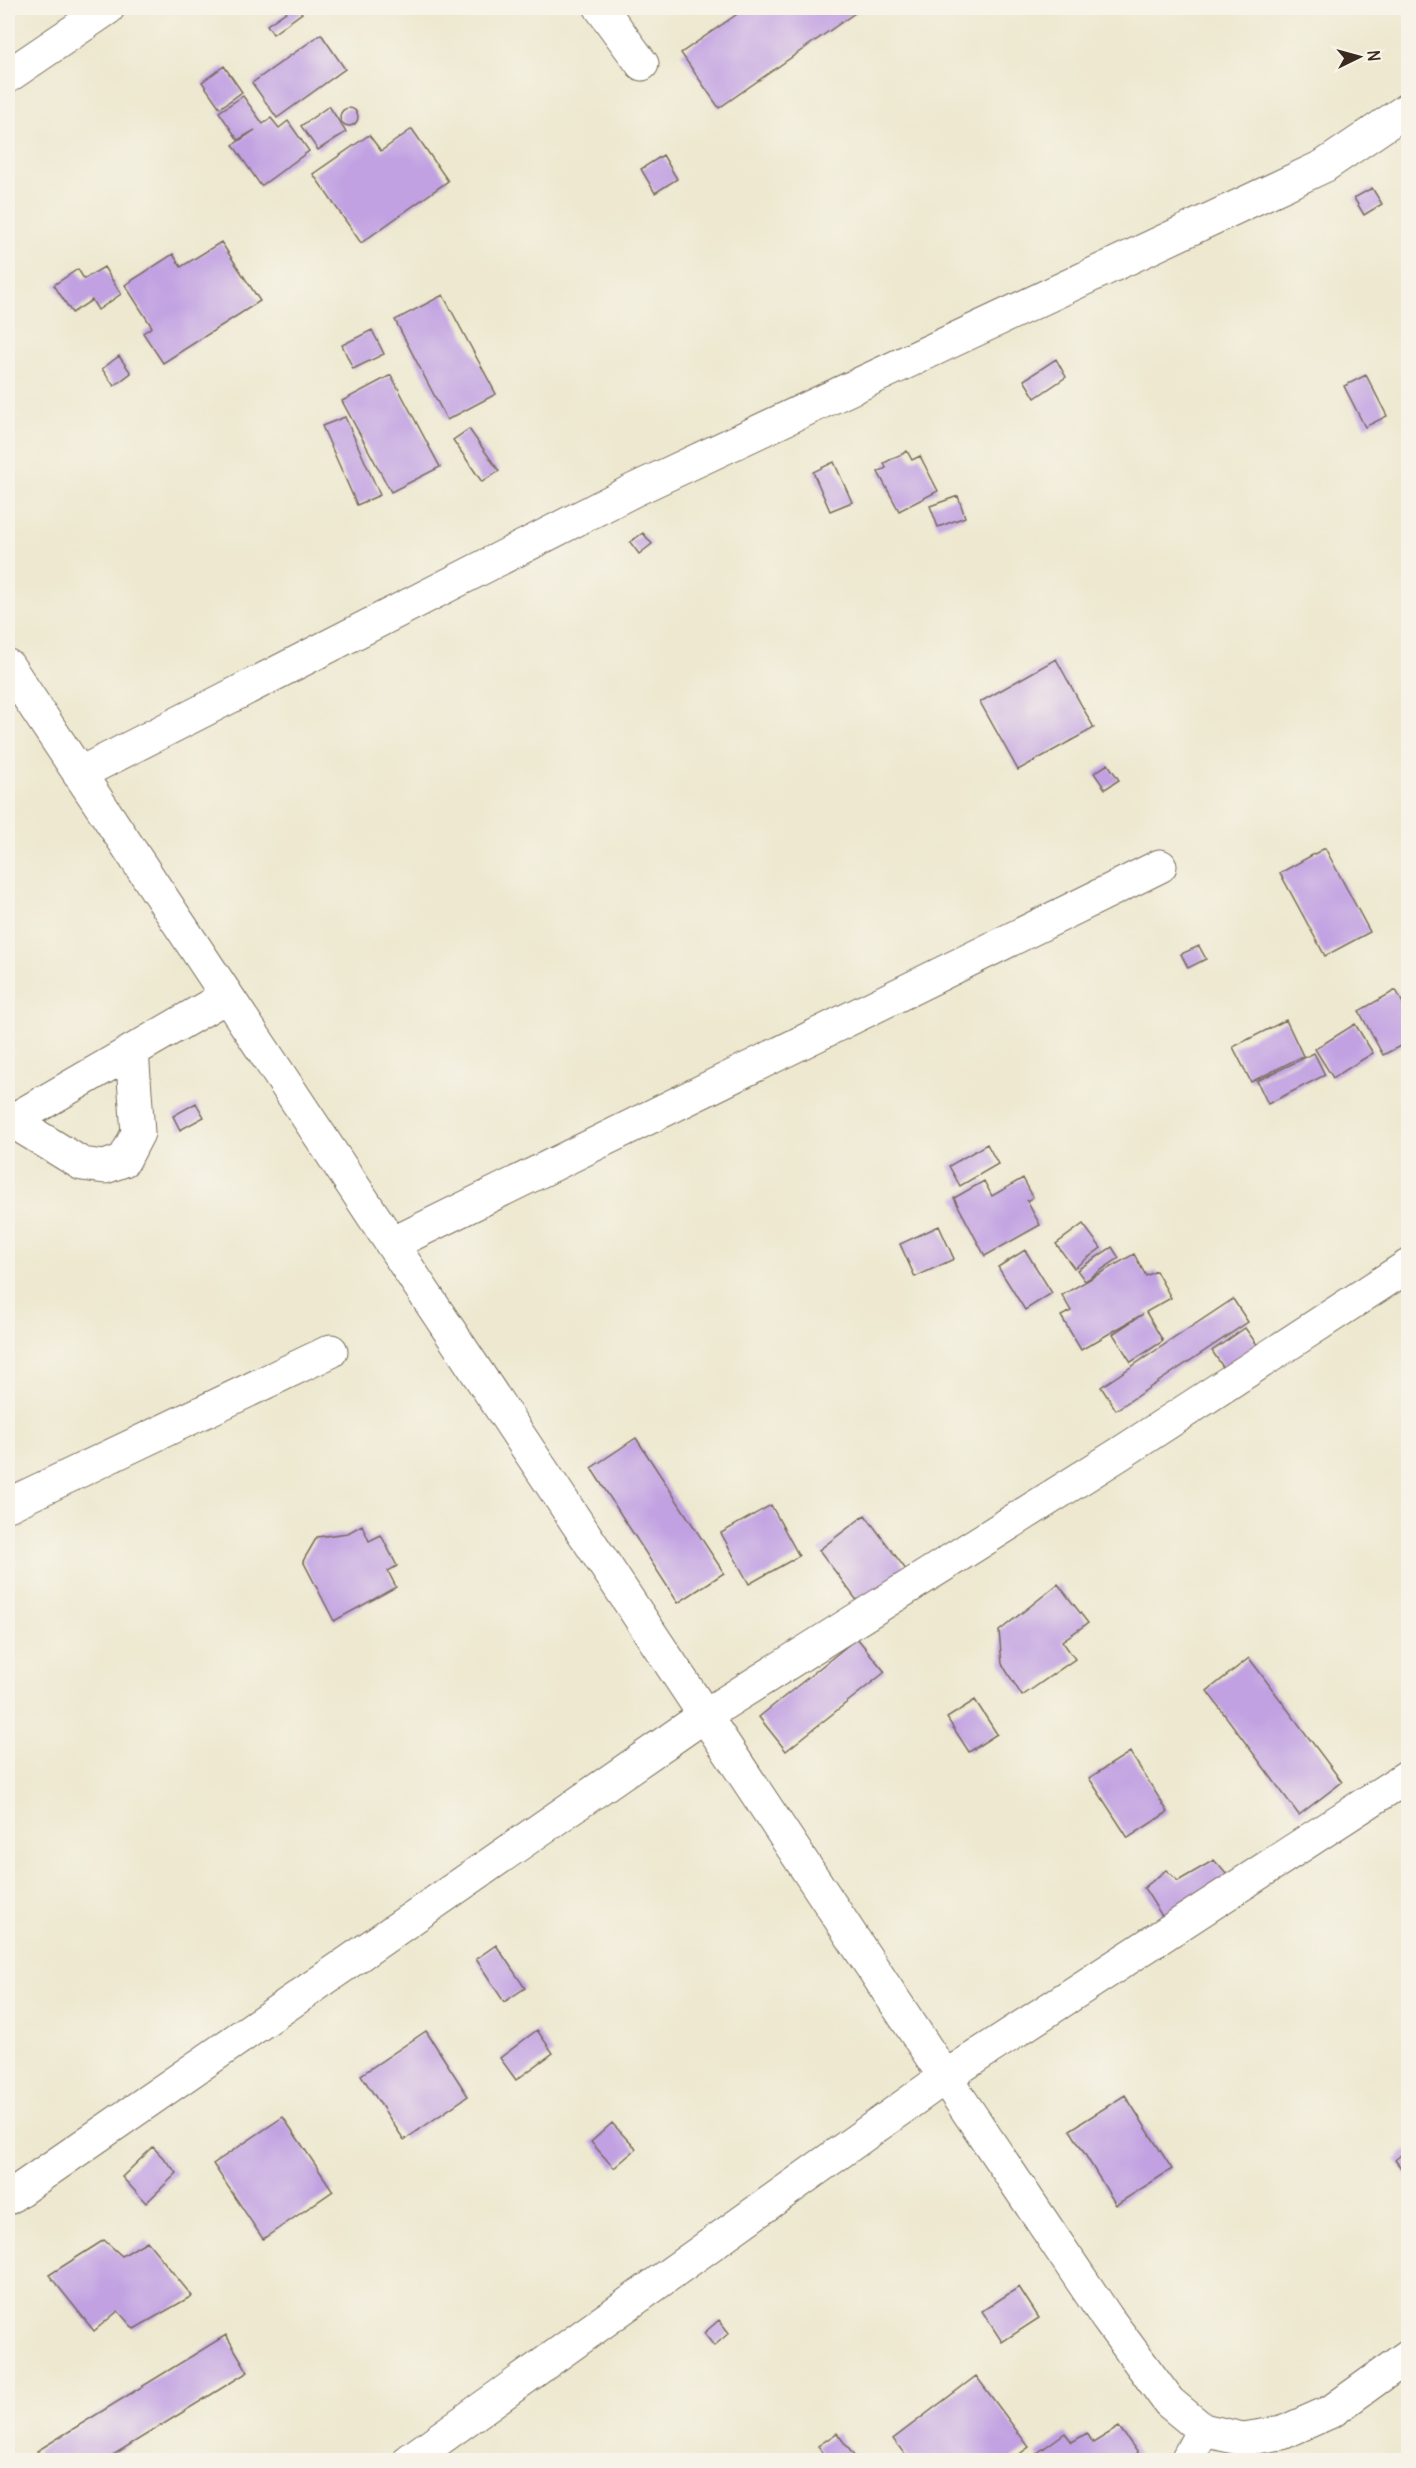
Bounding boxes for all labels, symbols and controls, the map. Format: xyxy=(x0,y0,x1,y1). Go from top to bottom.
north arrow xyxy=(1329,27,1389,87)
text: N xyxy=(1363,49,1384,62)

